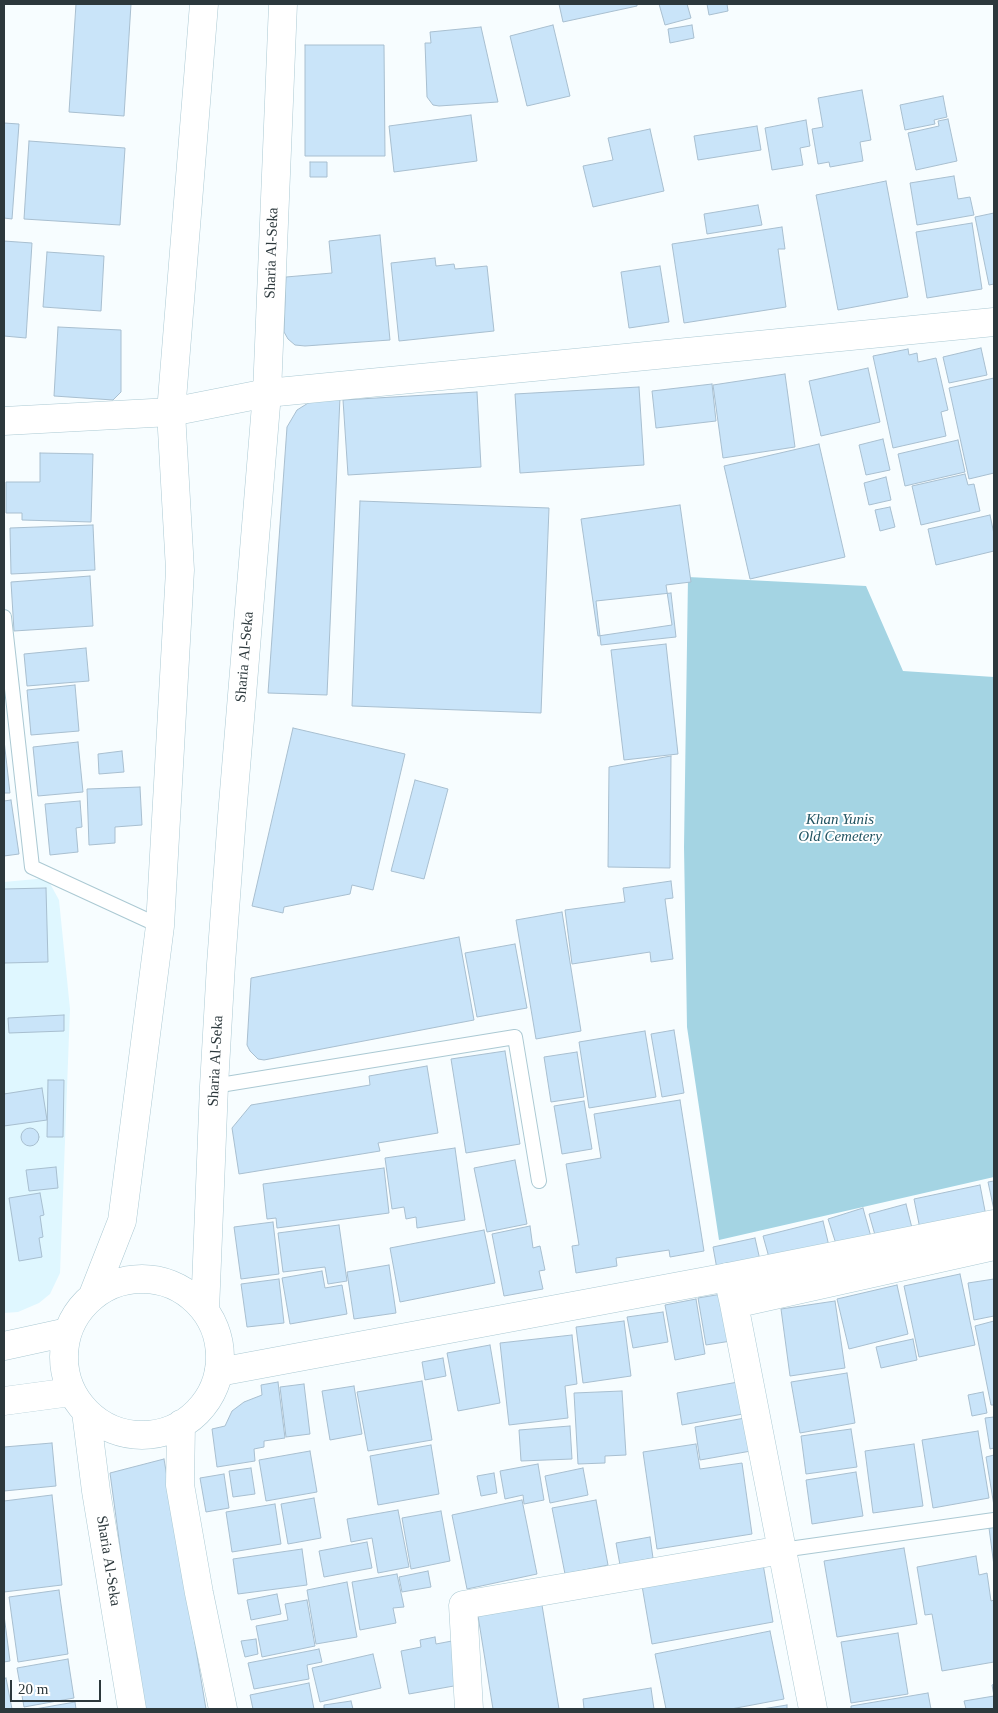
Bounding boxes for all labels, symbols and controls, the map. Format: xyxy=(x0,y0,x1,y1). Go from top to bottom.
street label: Sharia Al-Seka xyxy=(261,203,283,303)
street label: Sharia Al-Seka xyxy=(232,607,258,707)
park label: Khan Yunis Old Cemetery xyxy=(795,811,885,846)
street label: Sharia Al-Seka xyxy=(204,1011,228,1111)
street label: Sharia Al-Seka xyxy=(91,1511,125,1611)
scale bar xyxy=(12,1670,104,1702)
text: 20 m xyxy=(18,1681,48,1697)

